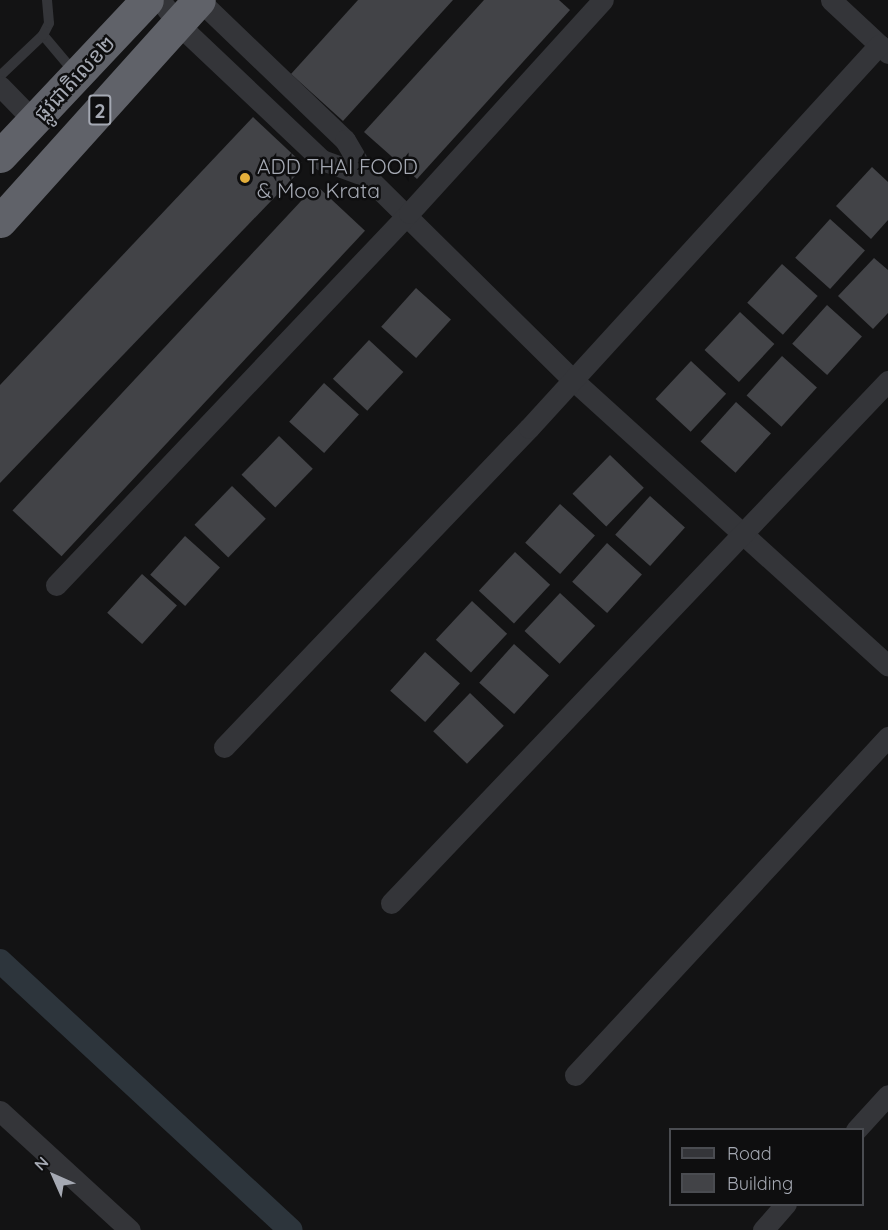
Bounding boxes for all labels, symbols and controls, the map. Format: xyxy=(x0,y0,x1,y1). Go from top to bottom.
street label: ផ្លូវជាតិលេខ២ xyxy=(28,30,120,126)
road number: 2 xyxy=(88,93,112,127)
place label: ADD THAI FOOD & Moo Krata xyxy=(257,153,418,203)
marker: ADD THAI FOOD & Moo Krata xyxy=(238,171,252,185)
legend xyxy=(669,1128,864,1206)
text: Road xyxy=(727,1142,772,1165)
north arrow xyxy=(24,1146,84,1206)
text: N xyxy=(30,1152,52,1175)
text: Building xyxy=(727,1172,793,1195)

